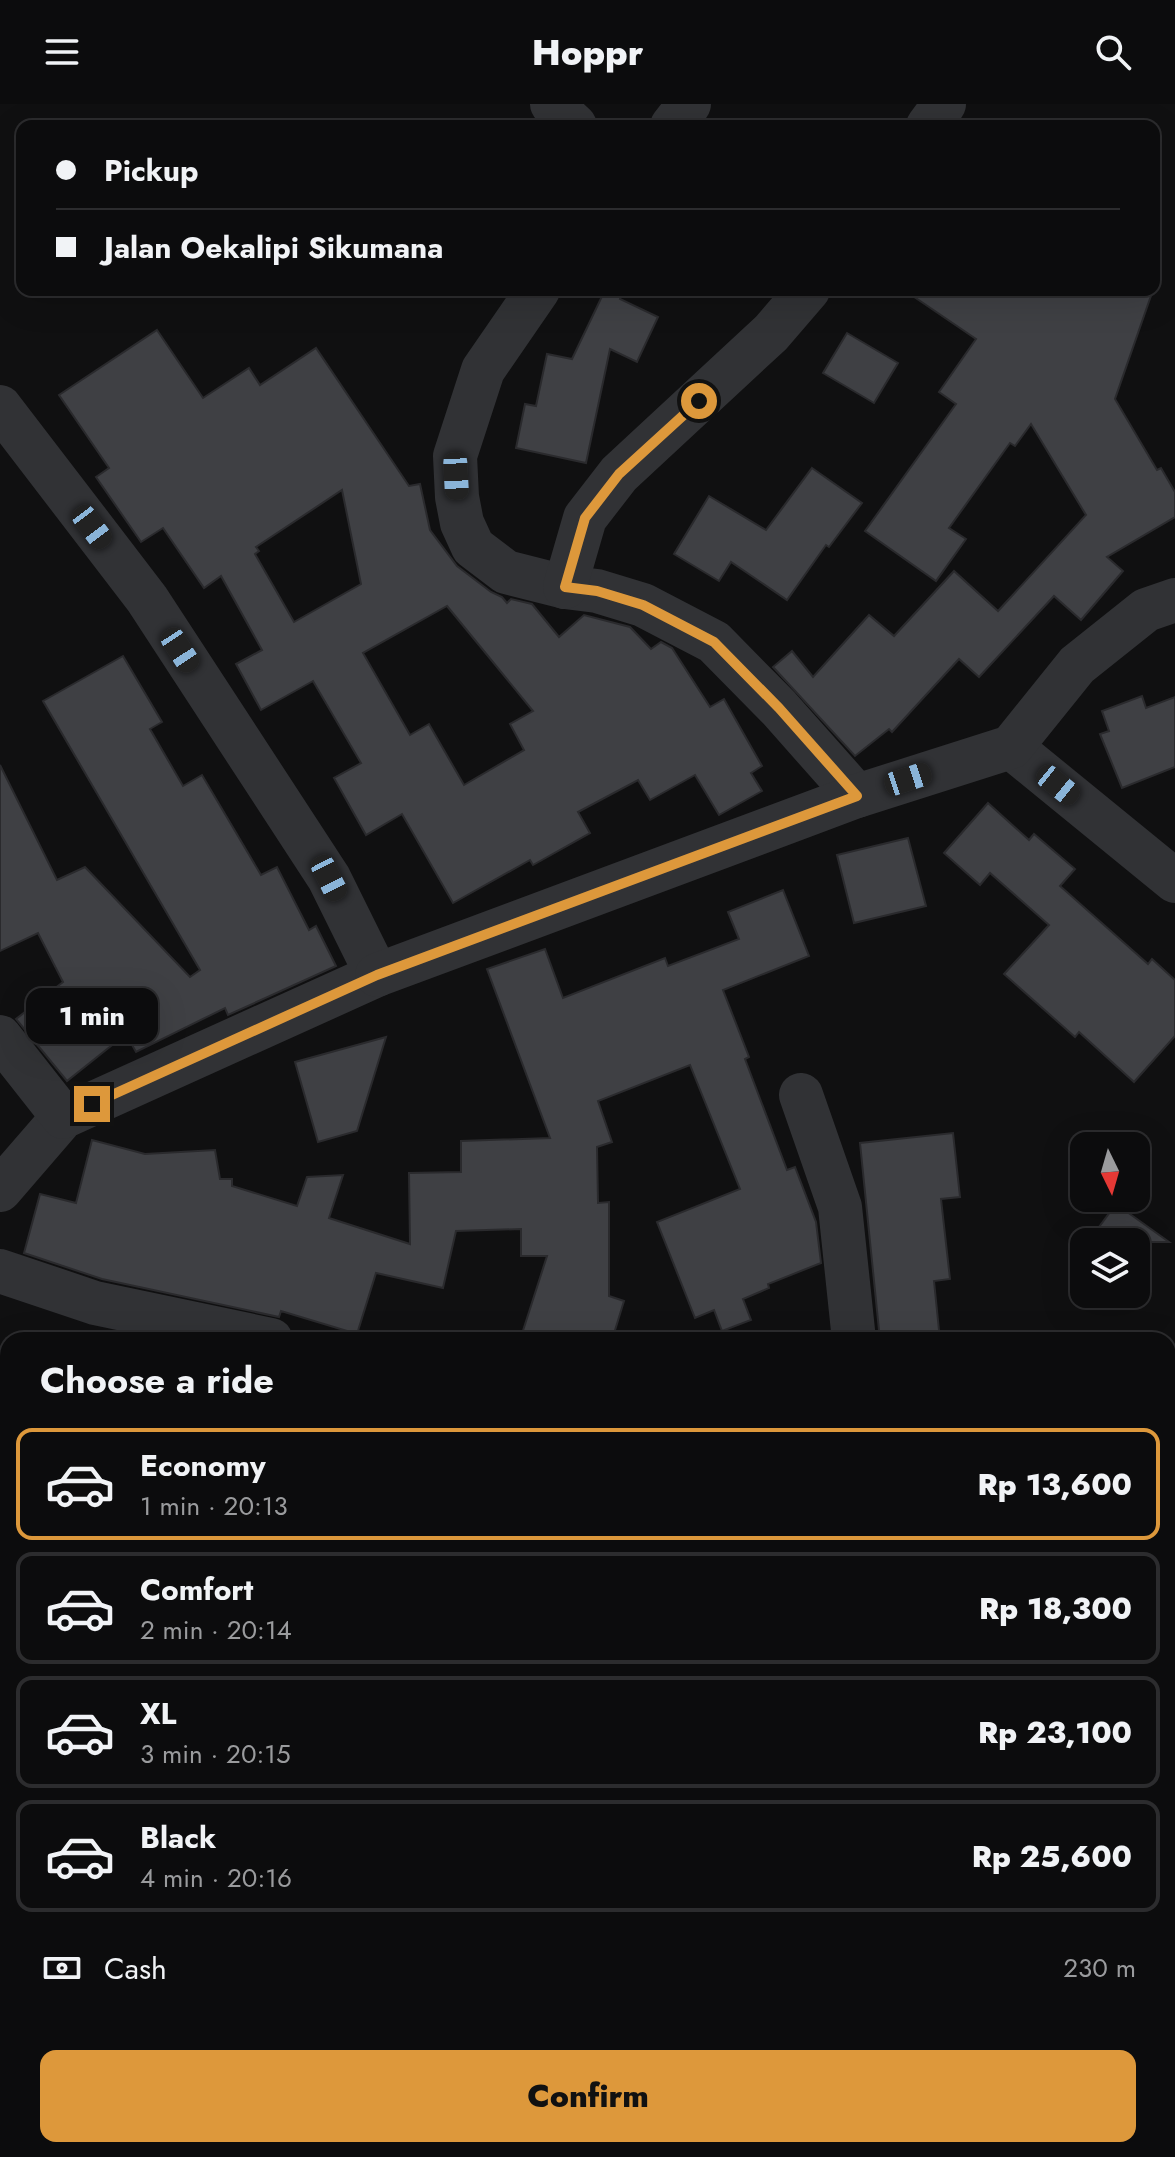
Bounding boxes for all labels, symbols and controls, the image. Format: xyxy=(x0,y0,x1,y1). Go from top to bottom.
text: Hoppr xyxy=(532,26,643,78)
icon: menu xyxy=(40,30,84,74)
icon: search xyxy=(1091,30,1135,74)
text: Pickup xyxy=(104,149,199,192)
text: Jalan Oekalipi Sikumana xyxy=(104,226,444,269)
route start xyxy=(681,383,717,419)
car xyxy=(443,451,469,501)
car xyxy=(68,501,116,553)
car xyxy=(157,623,203,677)
car xyxy=(881,760,935,798)
car xyxy=(1032,761,1084,809)
car xyxy=(307,851,351,905)
callout: 1 min xyxy=(26,988,158,1044)
text: 1 min xyxy=(59,997,125,1035)
route end xyxy=(74,1086,110,1122)
north arrow xyxy=(1070,1132,1150,1212)
map controls xyxy=(1070,1132,1150,1308)
button: layers xyxy=(1070,1228,1150,1308)
text: Choose a ride xyxy=(40,1354,274,1406)
text: Economy xyxy=(140,1444,266,1487)
icon: car xyxy=(44,1448,116,1520)
text: Rp 13,600 xyxy=(978,1463,1132,1506)
text: 1 min · 20:13 xyxy=(140,1487,288,1525)
text: Comfort xyxy=(140,1568,253,1611)
icon: car xyxy=(44,1572,116,1644)
text: Rp 18,300 xyxy=(979,1587,1132,1630)
text: 2 min · 20:14 xyxy=(140,1611,292,1649)
text: XL xyxy=(140,1692,176,1735)
icon: car xyxy=(44,1696,116,1768)
text: Rp 23,100 xyxy=(978,1711,1132,1754)
text: 3 min · 20:15 xyxy=(140,1735,291,1773)
text: Black xyxy=(140,1816,216,1859)
icon: car xyxy=(44,1820,116,1892)
text: Rp 25,600 xyxy=(972,1835,1132,1878)
text: 4 min · 20:16 xyxy=(140,1859,292,1897)
icon: cash xyxy=(40,1946,84,1990)
text: Cash xyxy=(104,1947,167,1990)
text: 230 m xyxy=(1063,1949,1136,1987)
button: Confirm xyxy=(40,2050,1136,2142)

